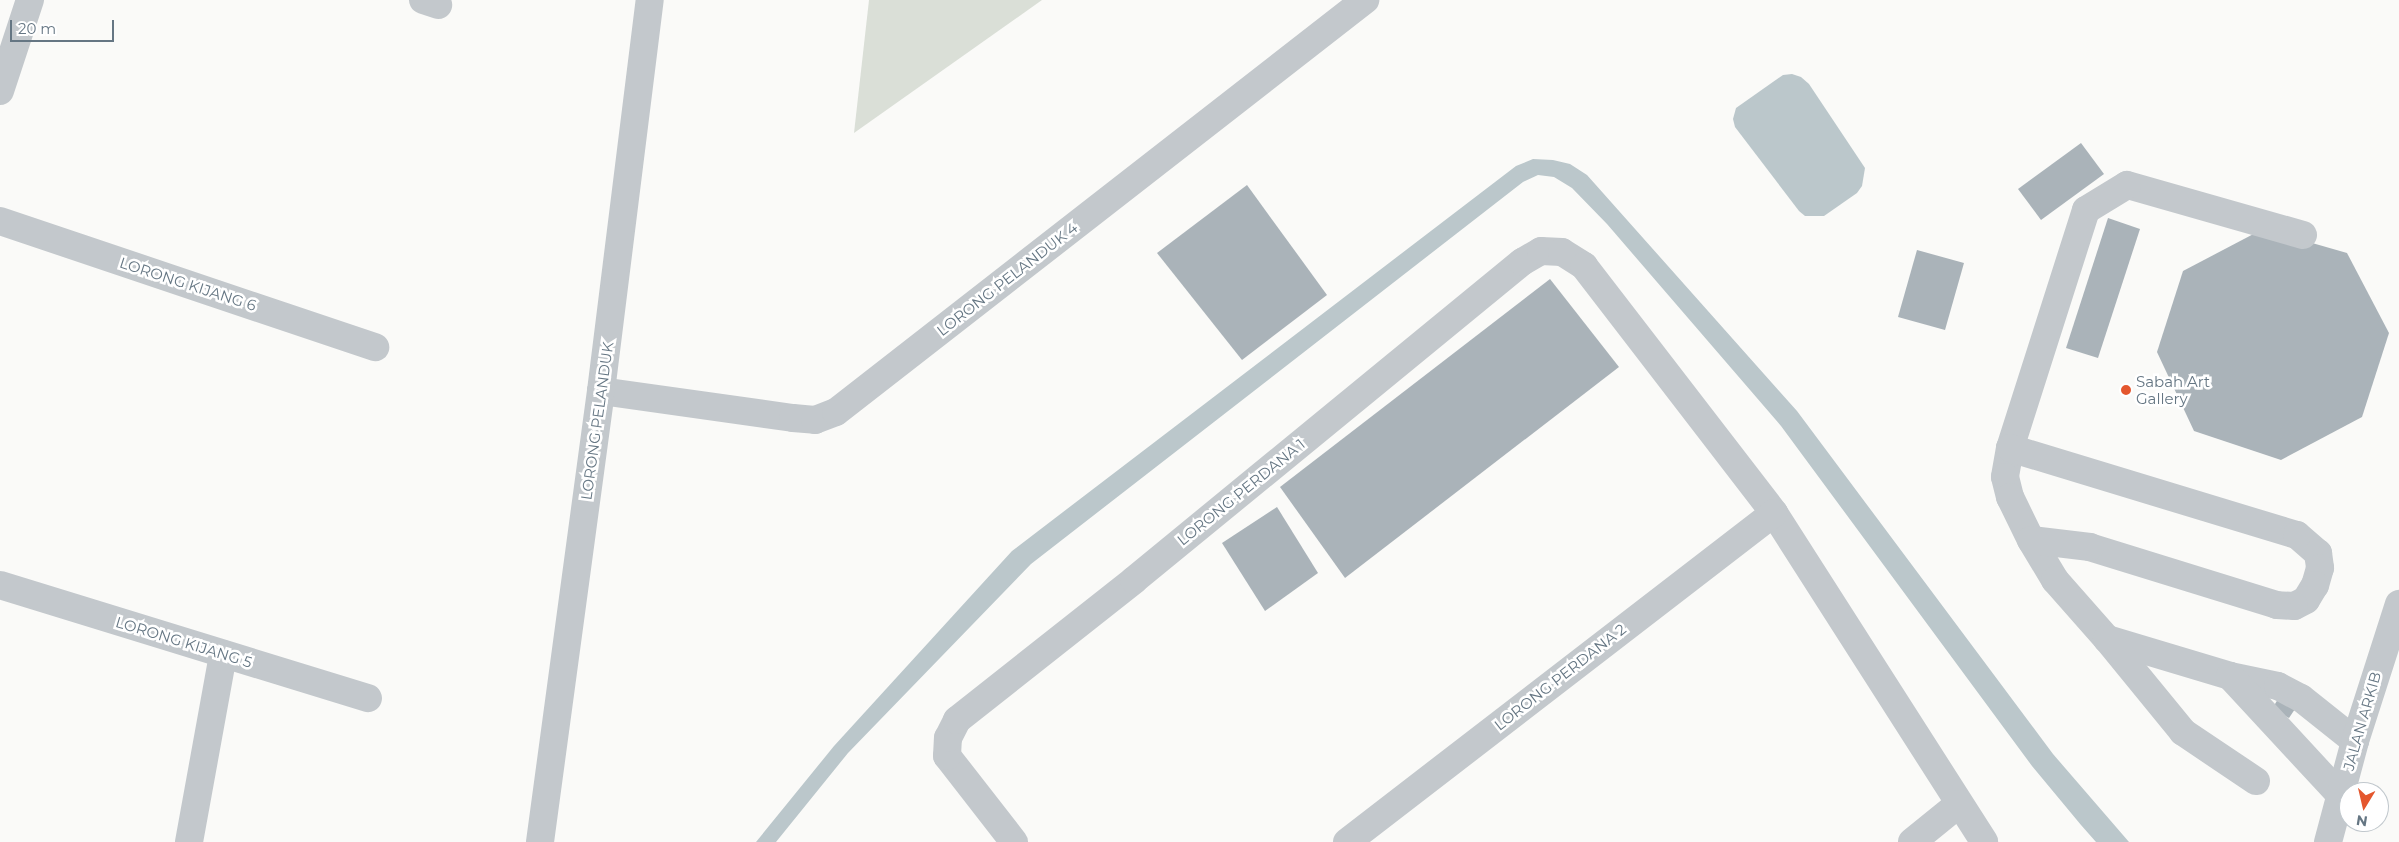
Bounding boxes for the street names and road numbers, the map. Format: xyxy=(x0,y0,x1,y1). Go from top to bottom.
street label: LORONG PELANDUK 4 xyxy=(933,218,1081,340)
street label: LORONG KIJANG 6 xyxy=(117,253,259,315)
street label: LORONG PELANDUK xyxy=(577,341,617,501)
street label: LORONG PERDANA 1 xyxy=(1173,435,1309,549)
street label: LORONG KIJANG 5 xyxy=(114,613,254,671)
street label: LORONG PERDANA 2 xyxy=(1491,620,1629,734)
street label: JALAN ARKIB xyxy=(2339,670,2385,772)

